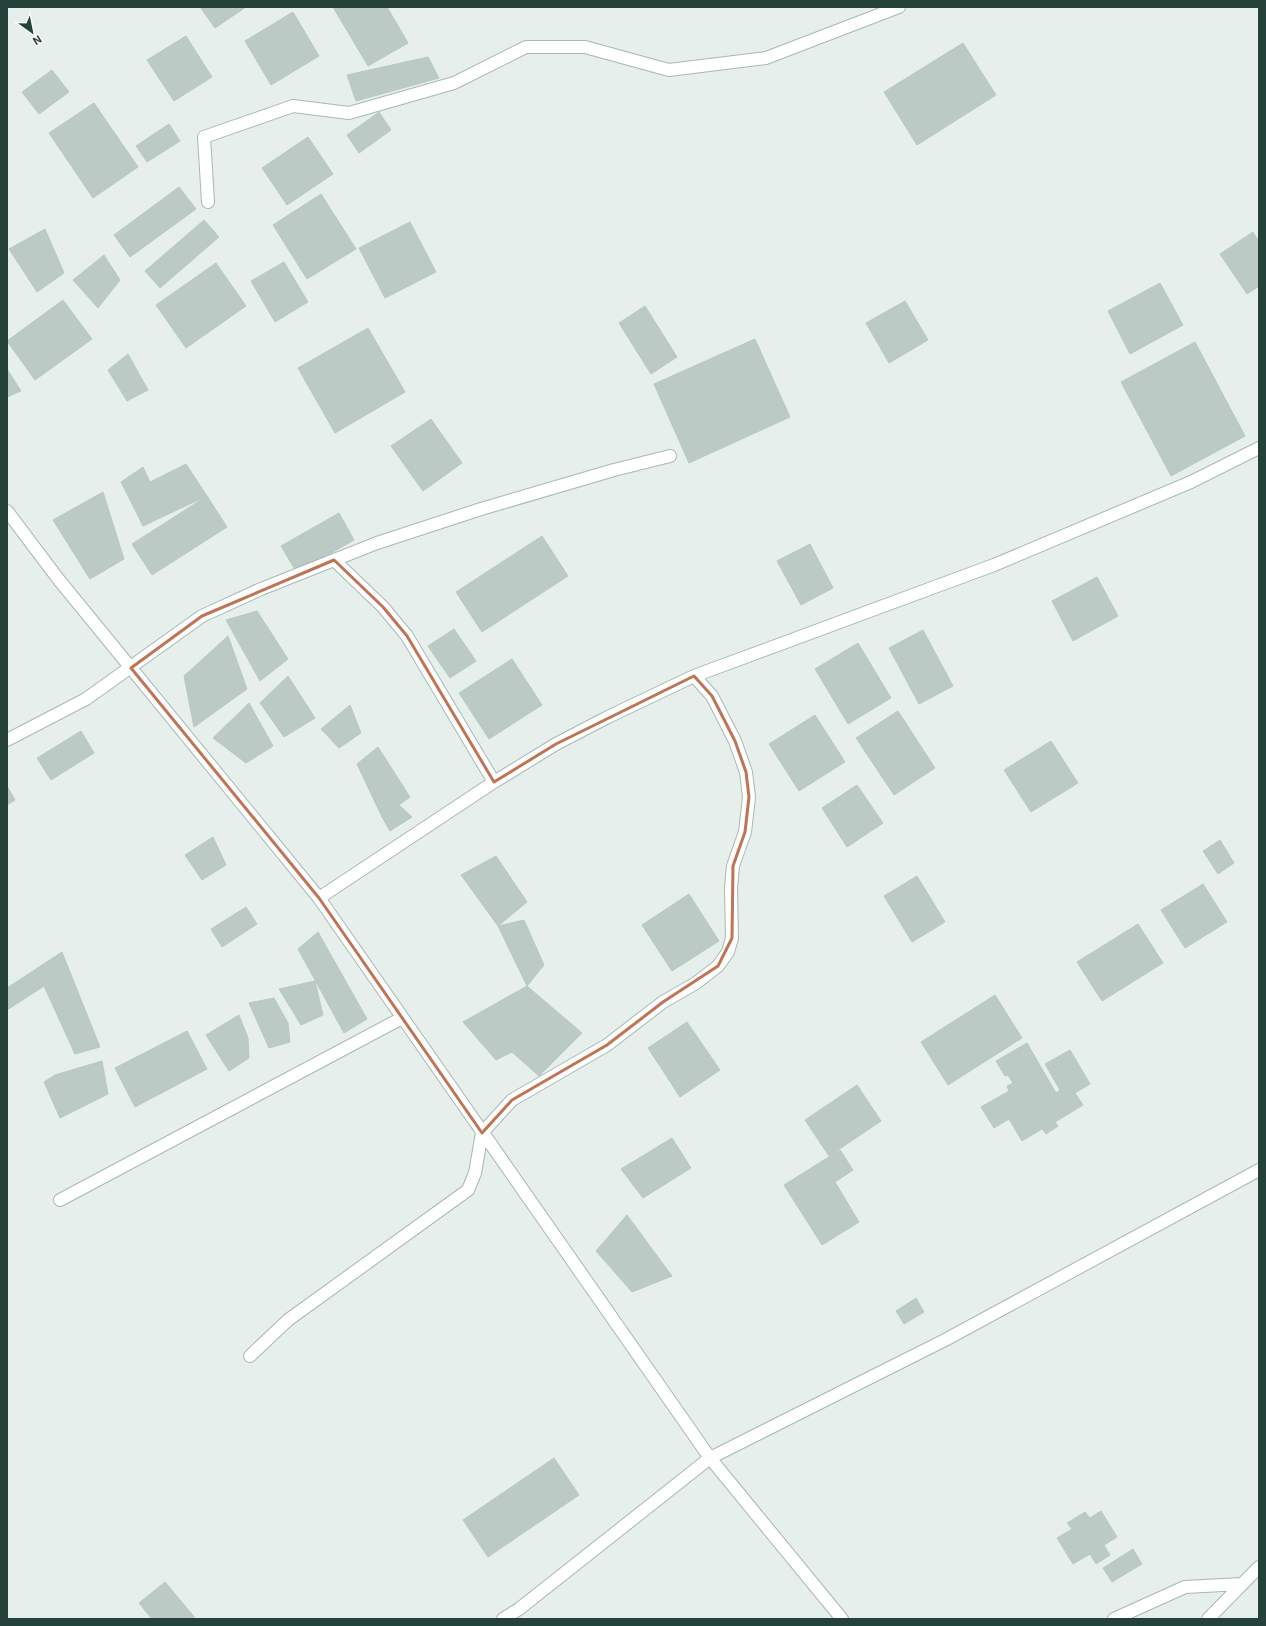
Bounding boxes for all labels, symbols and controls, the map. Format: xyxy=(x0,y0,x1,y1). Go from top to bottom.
north arrow xyxy=(12,12,52,52)
text: N xyxy=(31,33,45,48)

